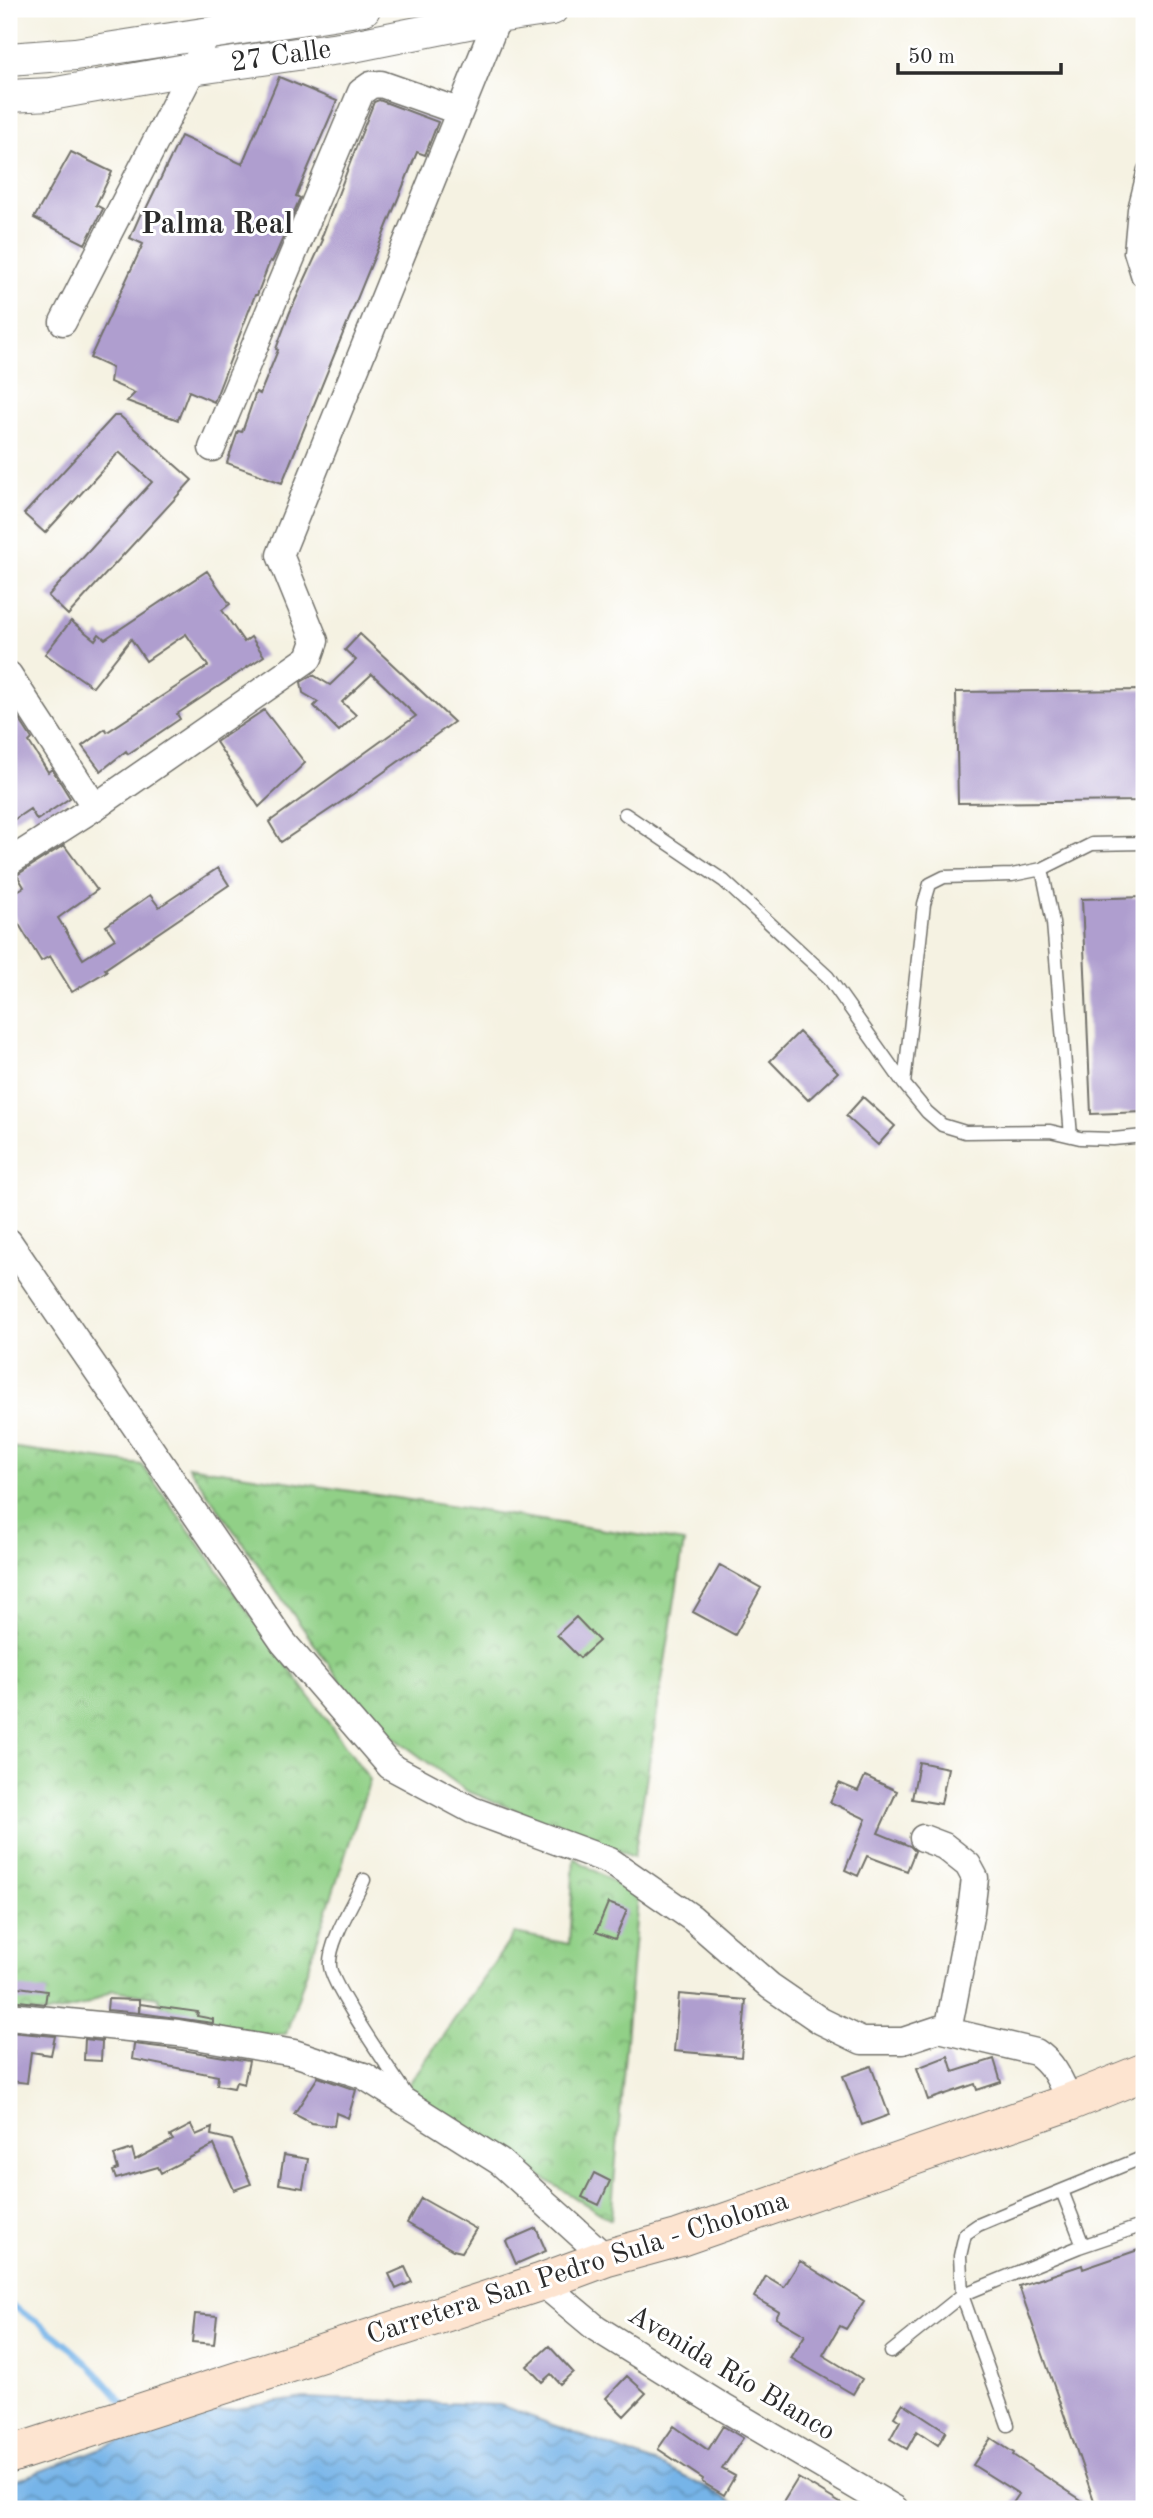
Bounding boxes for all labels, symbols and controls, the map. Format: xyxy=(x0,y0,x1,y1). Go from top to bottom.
scale bar xyxy=(898,32,1060,76)
street label: 27 Calle xyxy=(229,36,333,78)
text: 50 m xyxy=(908,47,955,68)
district label: Palma Real xyxy=(141,210,293,240)
street label: Carretera San Pedro Sula - Choloma xyxy=(364,2187,793,2351)
street label: Avenida Río Blanco xyxy=(623,2301,839,2447)

